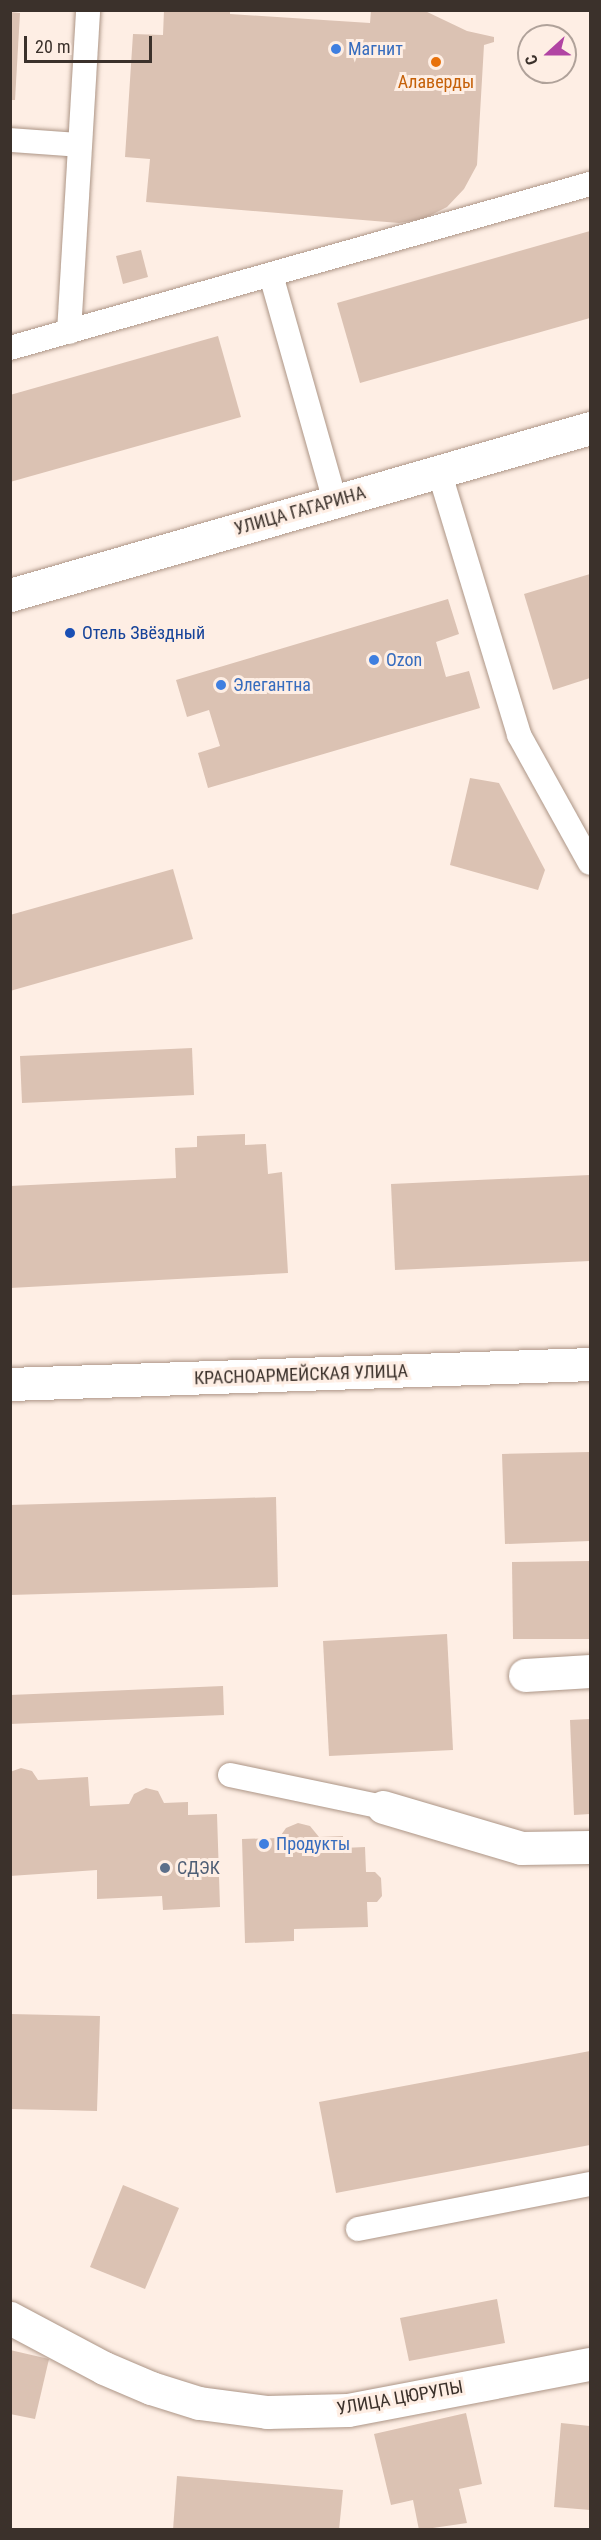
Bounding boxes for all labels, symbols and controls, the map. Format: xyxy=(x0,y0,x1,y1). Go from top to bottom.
scale bar xyxy=(27,24,154,62)
north arrow xyxy=(517,24,577,84)
text: 20 m xyxy=(35,36,70,57)
place label: Магнит xyxy=(348,38,403,60)
marker: Магнит xyxy=(329,42,343,56)
text: С xyxy=(521,52,542,68)
marker: Алаверды xyxy=(429,55,443,69)
place label: Алаверды xyxy=(398,71,474,93)
street label: УЛИЦА ГАГАРИНА xyxy=(232,482,368,540)
place label: Отель Звёздный xyxy=(82,622,205,644)
marker: Отель Звёздный xyxy=(63,626,77,640)
place label: Ozon xyxy=(386,649,422,671)
marker: Ozon xyxy=(367,653,381,667)
place label: Элегантна xyxy=(233,674,311,696)
marker: Элегантна xyxy=(214,678,228,692)
street label: КРАСНОАРМЕЙСКАЯ УЛИЦА xyxy=(194,1360,408,1390)
place label: Продукты xyxy=(276,1833,350,1855)
marker: Продукты xyxy=(257,1837,271,1851)
place label: СДЭК xyxy=(177,1857,220,1879)
marker: СДЭК xyxy=(158,1861,172,1875)
street label: УЛИЦА ЦЮРУПЫ xyxy=(335,2376,465,2420)

